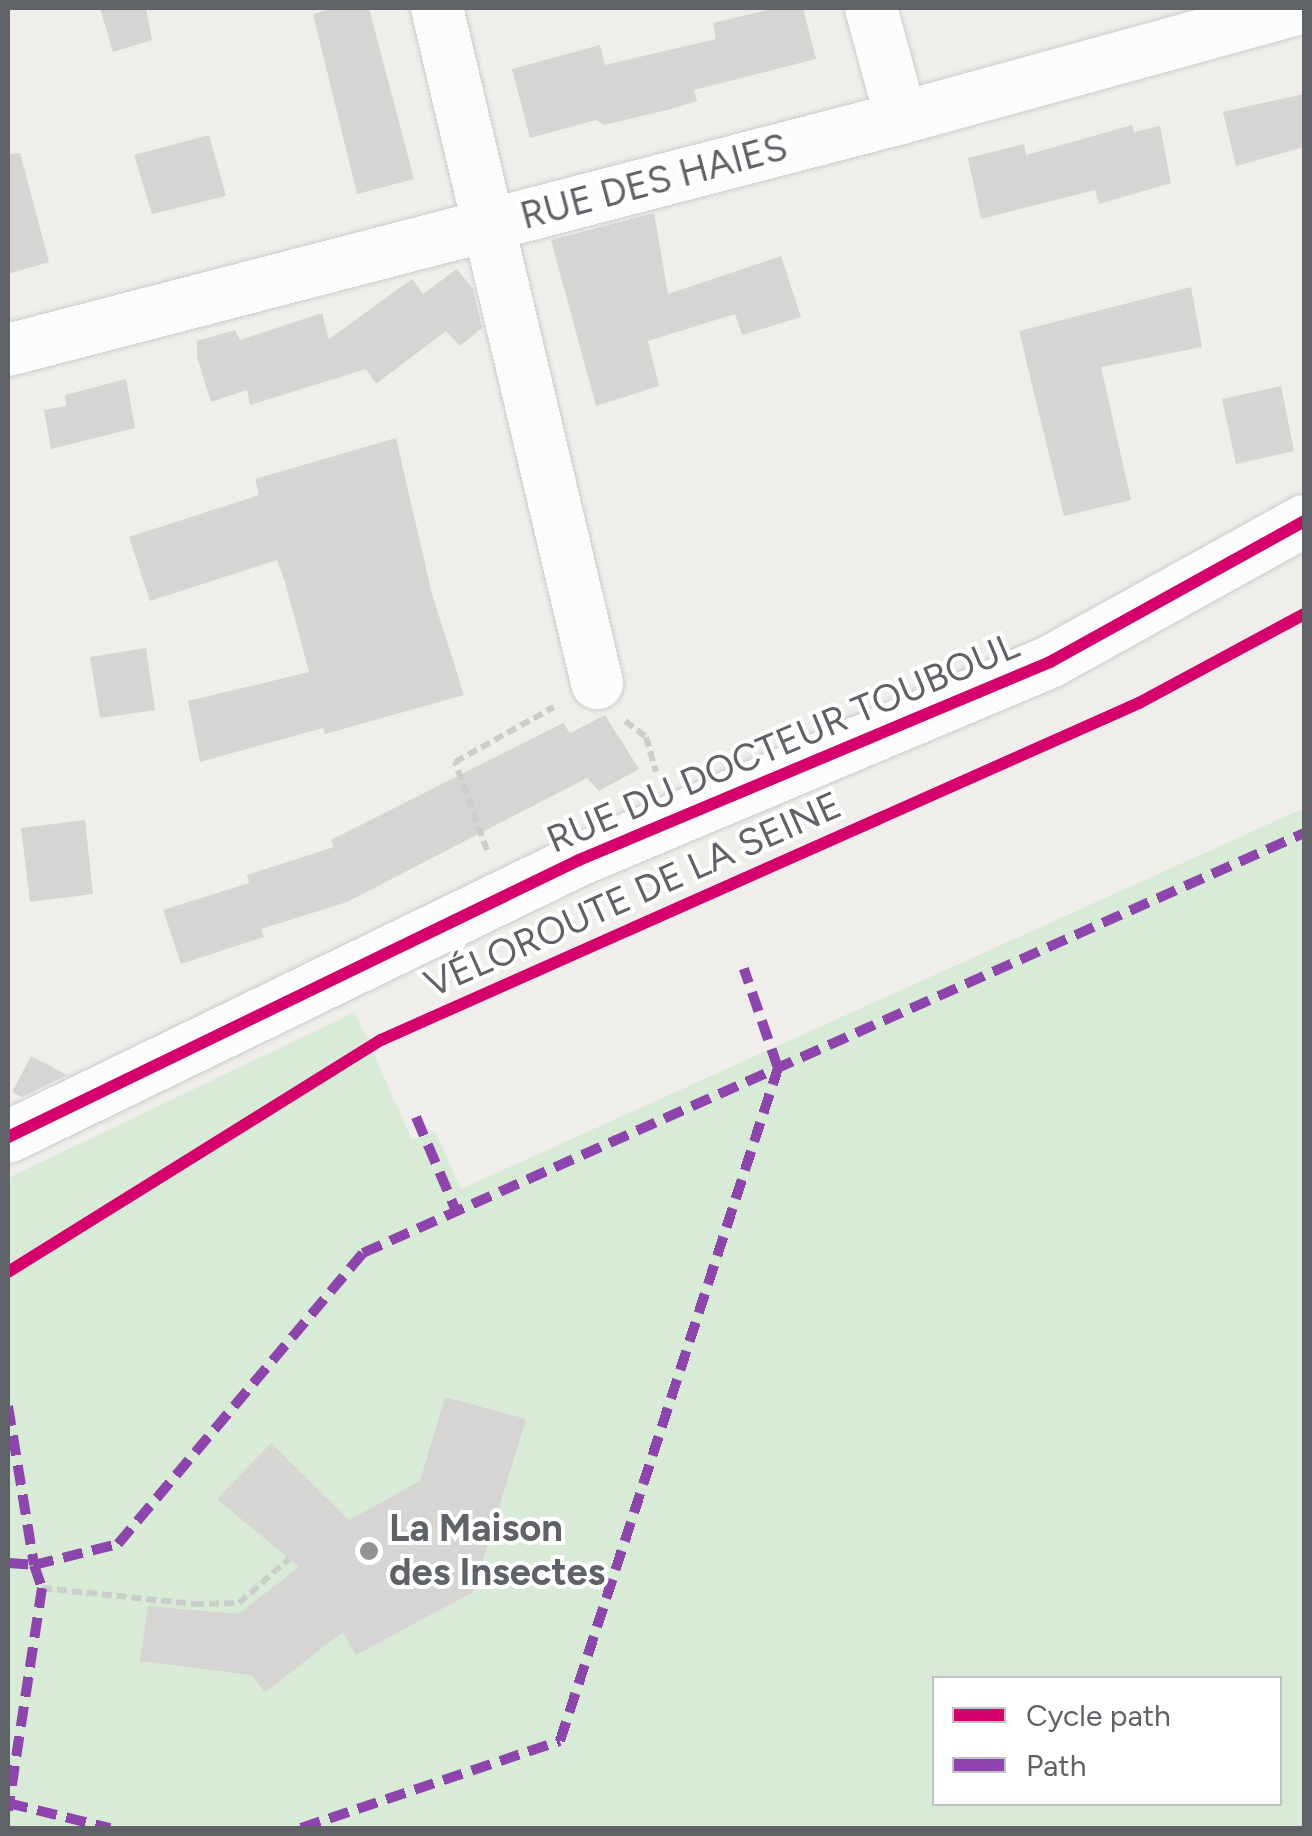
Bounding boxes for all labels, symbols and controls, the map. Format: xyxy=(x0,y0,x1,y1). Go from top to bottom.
street label: RUE DES HAIES xyxy=(516,124,792,240)
street label: RUE DU DOCTEUR TOUBOUL xyxy=(540,623,1026,863)
street label: VÉLOROUTE DE LA SEINE xyxy=(418,782,848,1008)
place label: La Maison des Insectes xyxy=(389,1506,605,1596)
marker: La Maison des Insectes xyxy=(358,1540,380,1562)
legend xyxy=(932,1676,1282,1806)
text: Cycle path xyxy=(1026,1697,1171,1734)
text: Path xyxy=(1026,1747,1086,1784)

